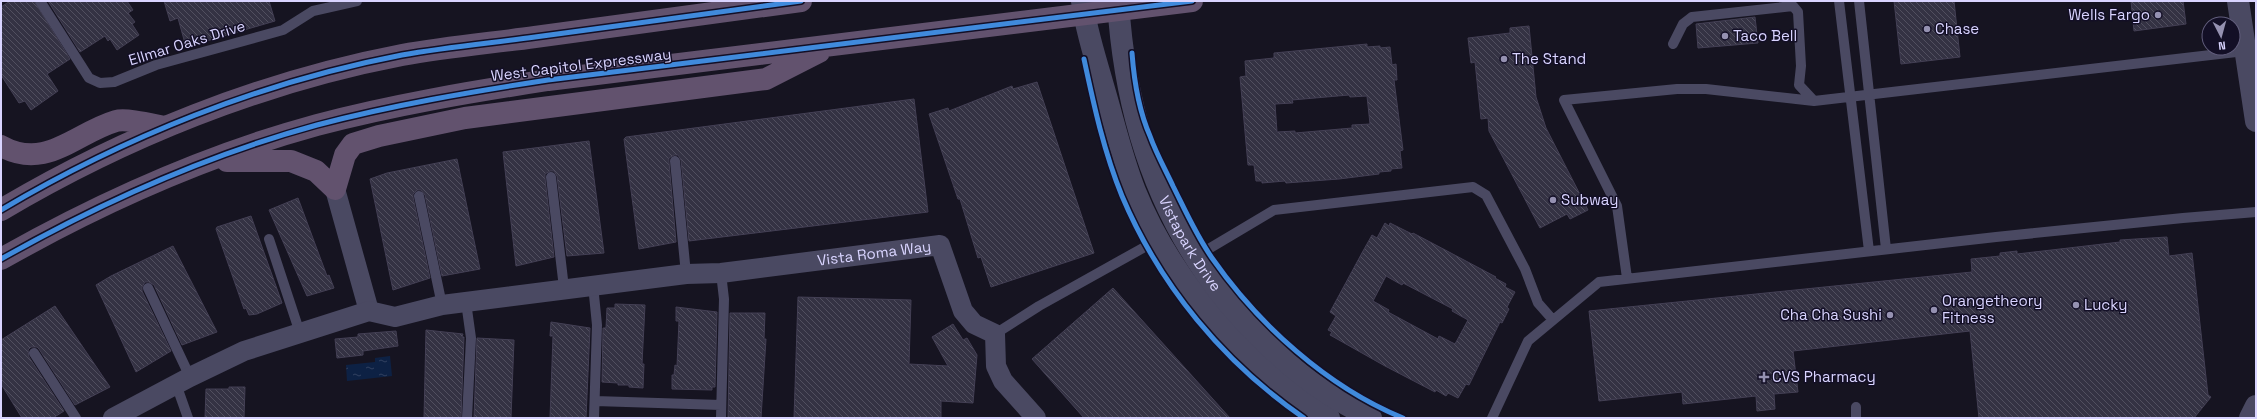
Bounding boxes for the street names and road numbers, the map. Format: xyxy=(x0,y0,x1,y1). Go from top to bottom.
street label: Ellmar Oaks Drive xyxy=(126,16,248,69)
street label: West Capitol Expressway xyxy=(490,44,672,85)
street label: Vistapark Drive xyxy=(1155,193,1226,295)
street label: Vista Roma Way xyxy=(816,236,932,270)

